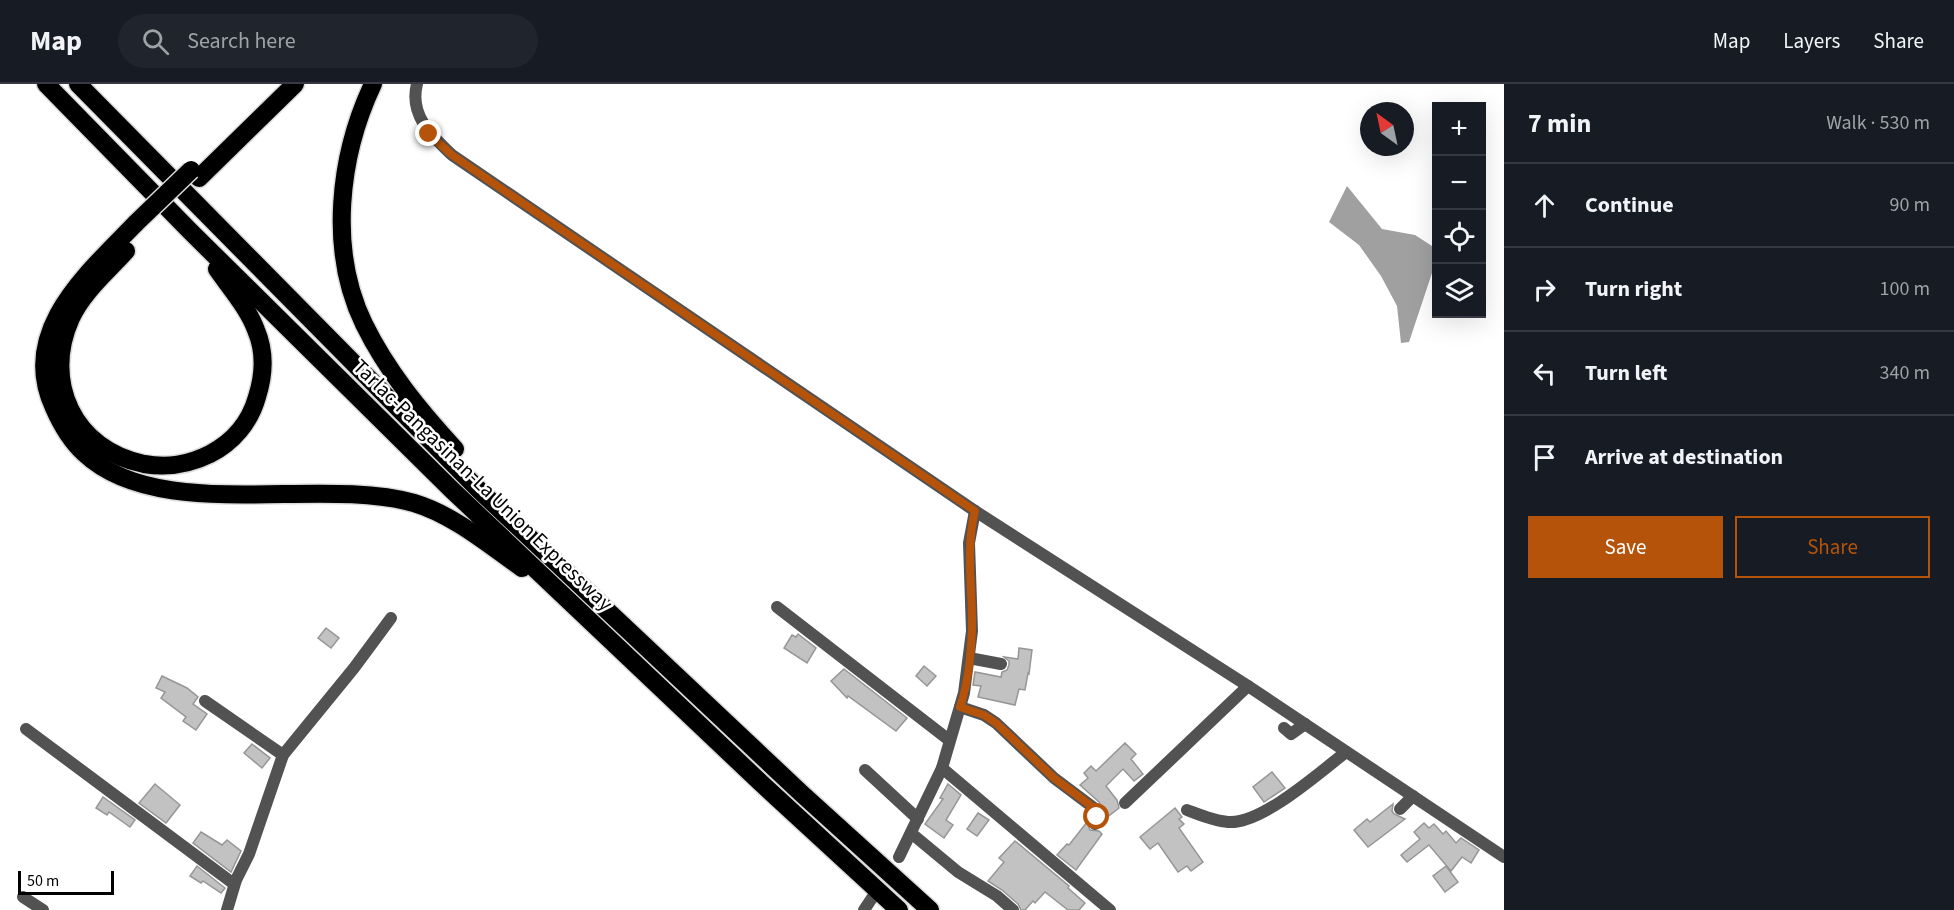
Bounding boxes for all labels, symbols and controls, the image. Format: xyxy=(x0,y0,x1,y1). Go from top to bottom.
search box xyxy=(118,14,538,68)
text: Map xyxy=(30,21,82,61)
icon: search xyxy=(139,25,172,58)
text: Search here xyxy=(187,25,296,57)
text: Map xyxy=(1713,26,1750,56)
text: Layers xyxy=(1783,26,1840,56)
text: Share xyxy=(1873,26,1924,56)
north arrow xyxy=(1360,102,1414,156)
map controls xyxy=(1432,102,1486,318)
button: + xyxy=(1432,102,1486,156)
text: 7 min xyxy=(1528,105,1591,142)
text: Walk · 530 m xyxy=(1826,109,1930,137)
route end xyxy=(415,120,441,146)
button: − xyxy=(1432,156,1486,210)
icon: ahead xyxy=(1528,189,1561,222)
text: Continue xyxy=(1585,189,1674,221)
text: 90 m xyxy=(1890,191,1930,219)
button: locate xyxy=(1432,210,1486,264)
button: layers xyxy=(1432,264,1486,318)
icon: right xyxy=(1528,273,1561,306)
text: Turn right xyxy=(1585,273,1682,305)
text: 100 m xyxy=(1880,275,1930,303)
street label: Tarlac-Pangasinan-La Union Expressway xyxy=(346,352,620,618)
icon: left xyxy=(1528,357,1561,390)
text: Turn left xyxy=(1585,357,1667,389)
text: 340 m xyxy=(1880,359,1930,387)
icon: arrive xyxy=(1528,441,1561,474)
text: Arrive at destination xyxy=(1585,441,1783,473)
button: Save xyxy=(1528,516,1723,578)
button: Share xyxy=(1735,516,1930,578)
route start xyxy=(1083,803,1109,829)
scale bar xyxy=(18,868,114,896)
text: 50 m xyxy=(27,870,59,892)

